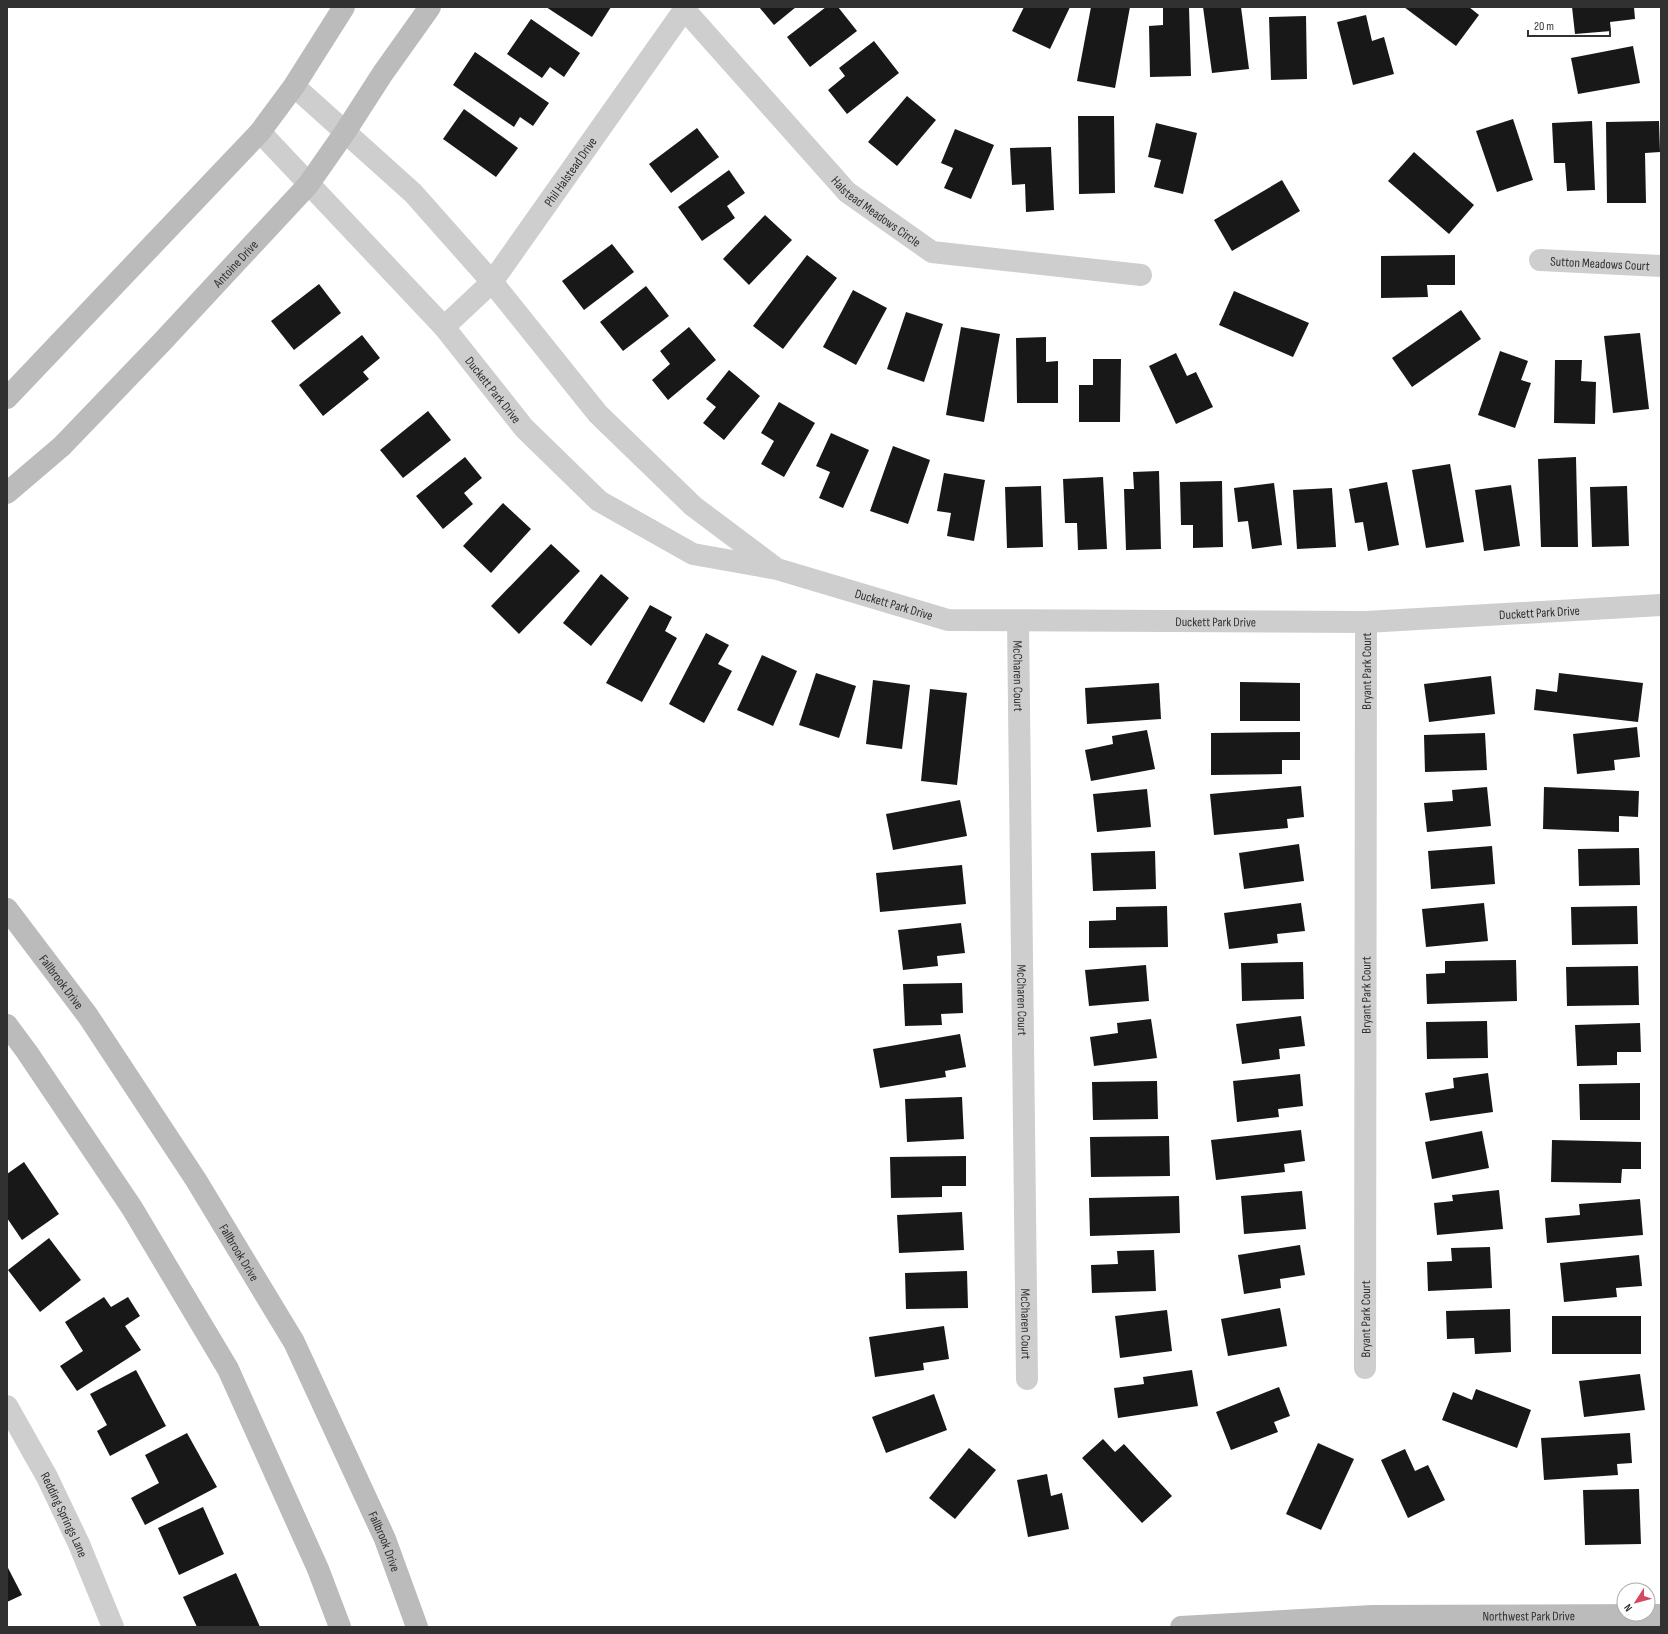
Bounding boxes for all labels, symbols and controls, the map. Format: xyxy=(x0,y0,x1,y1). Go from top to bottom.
scale bar xyxy=(1528,12,1610,38)
text: 20 m xyxy=(1534,19,1554,34)
street label: Phil Halstead Drive xyxy=(541,134,601,210)
street label: Halstead Meadows Circle xyxy=(828,173,924,251)
street label: Antoine Drive xyxy=(209,237,262,292)
street label: Sutton Meadows Court xyxy=(1550,254,1650,274)
street label: Duckett Park Drive xyxy=(461,354,524,427)
street label: Duckett Park Drive xyxy=(853,586,935,624)
street label: Duckett Park Drive xyxy=(1499,603,1580,623)
street label: Duckett Park Drive xyxy=(1175,614,1256,630)
street label: Bryant Park Court xyxy=(1359,632,1375,710)
street label: McCharen Court xyxy=(1009,640,1026,712)
street label: Fallbrook Drive xyxy=(35,952,87,1013)
street label: Bryant Park Court xyxy=(1358,956,1375,1034)
street label: McCharen Court xyxy=(1013,964,1030,1036)
street label: Fallbrook Drive xyxy=(215,1221,262,1284)
street label: Bryant Park Court xyxy=(1358,1280,1374,1358)
street label: McCharen Court xyxy=(1017,1288,1034,1360)
street label: Redding Springs Lane xyxy=(37,1469,91,1560)
street label: Fallbrook Drive xyxy=(364,1509,403,1574)
north arrow xyxy=(1616,1582,1656,1622)
text: N xyxy=(1621,1601,1635,1614)
street label: Northwest Park Drive xyxy=(1482,1608,1575,1625)

